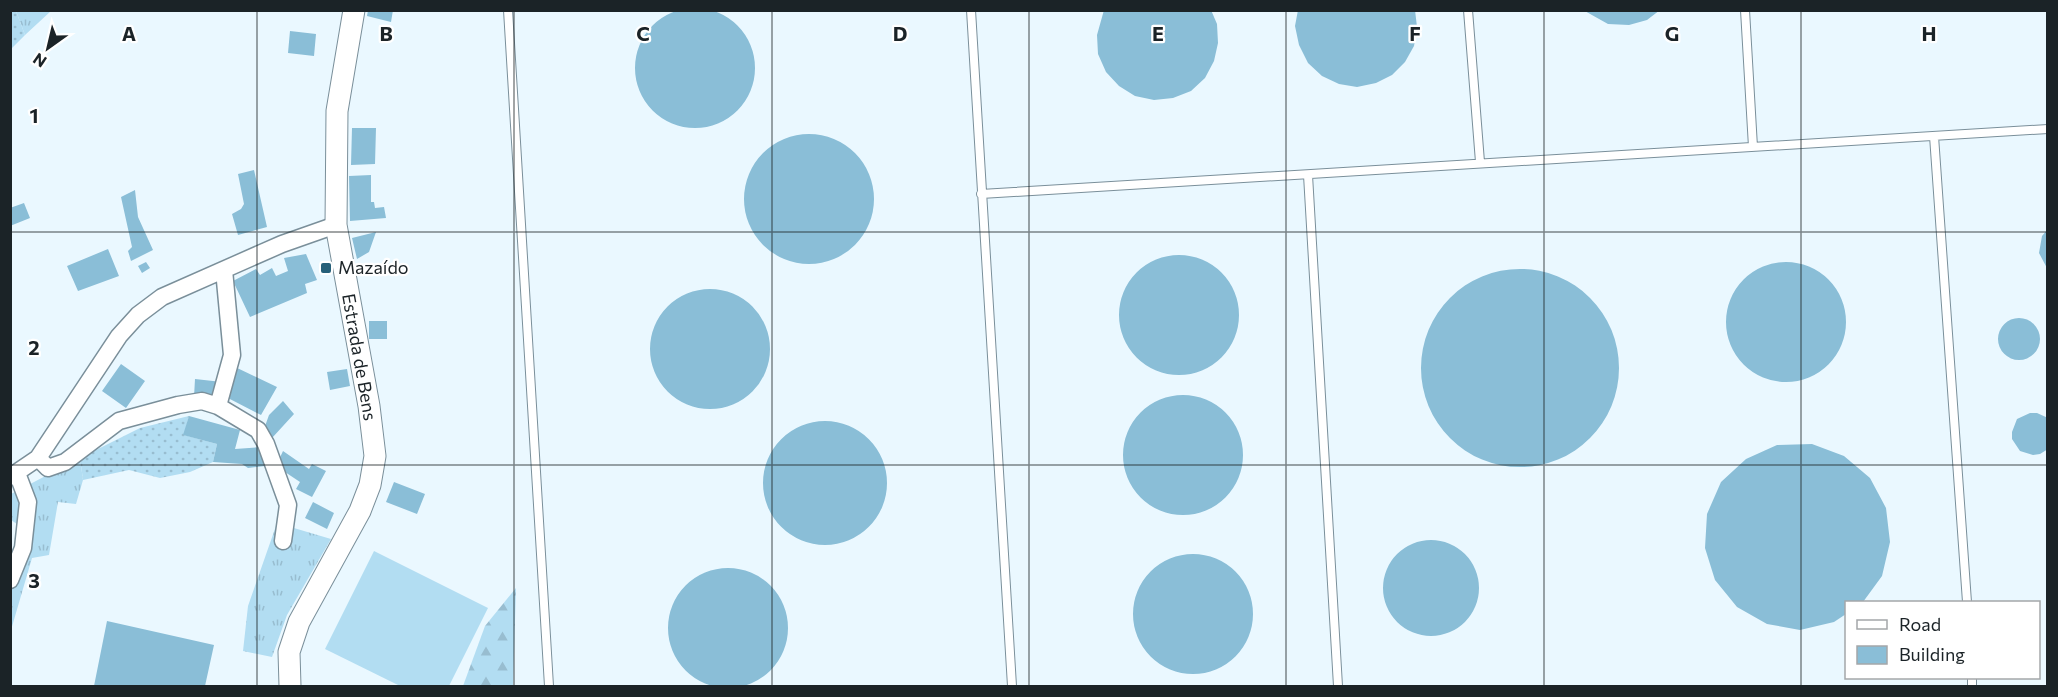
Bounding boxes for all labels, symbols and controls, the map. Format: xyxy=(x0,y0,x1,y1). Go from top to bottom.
north arrow xyxy=(18,18,78,78)
text: A xyxy=(122,21,136,45)
text: B xyxy=(379,21,393,45)
text: C xyxy=(636,21,650,45)
text: D xyxy=(893,21,907,45)
text: E xyxy=(1152,21,1164,45)
text: F xyxy=(1409,21,1421,45)
text: G xyxy=(1665,21,1679,45)
text: H xyxy=(1922,21,1937,45)
text: N xyxy=(29,50,50,72)
text: 1 xyxy=(29,103,39,127)
place label: Mazaído xyxy=(338,256,409,278)
marker: Mazaído xyxy=(319,261,333,275)
street label: Estrada de Bens xyxy=(338,291,382,422)
text: 2 xyxy=(28,335,40,359)
text: 3 xyxy=(28,568,40,592)
legend xyxy=(1845,601,2040,679)
text: Road xyxy=(1899,613,1941,635)
text: Building xyxy=(1899,643,1965,665)

